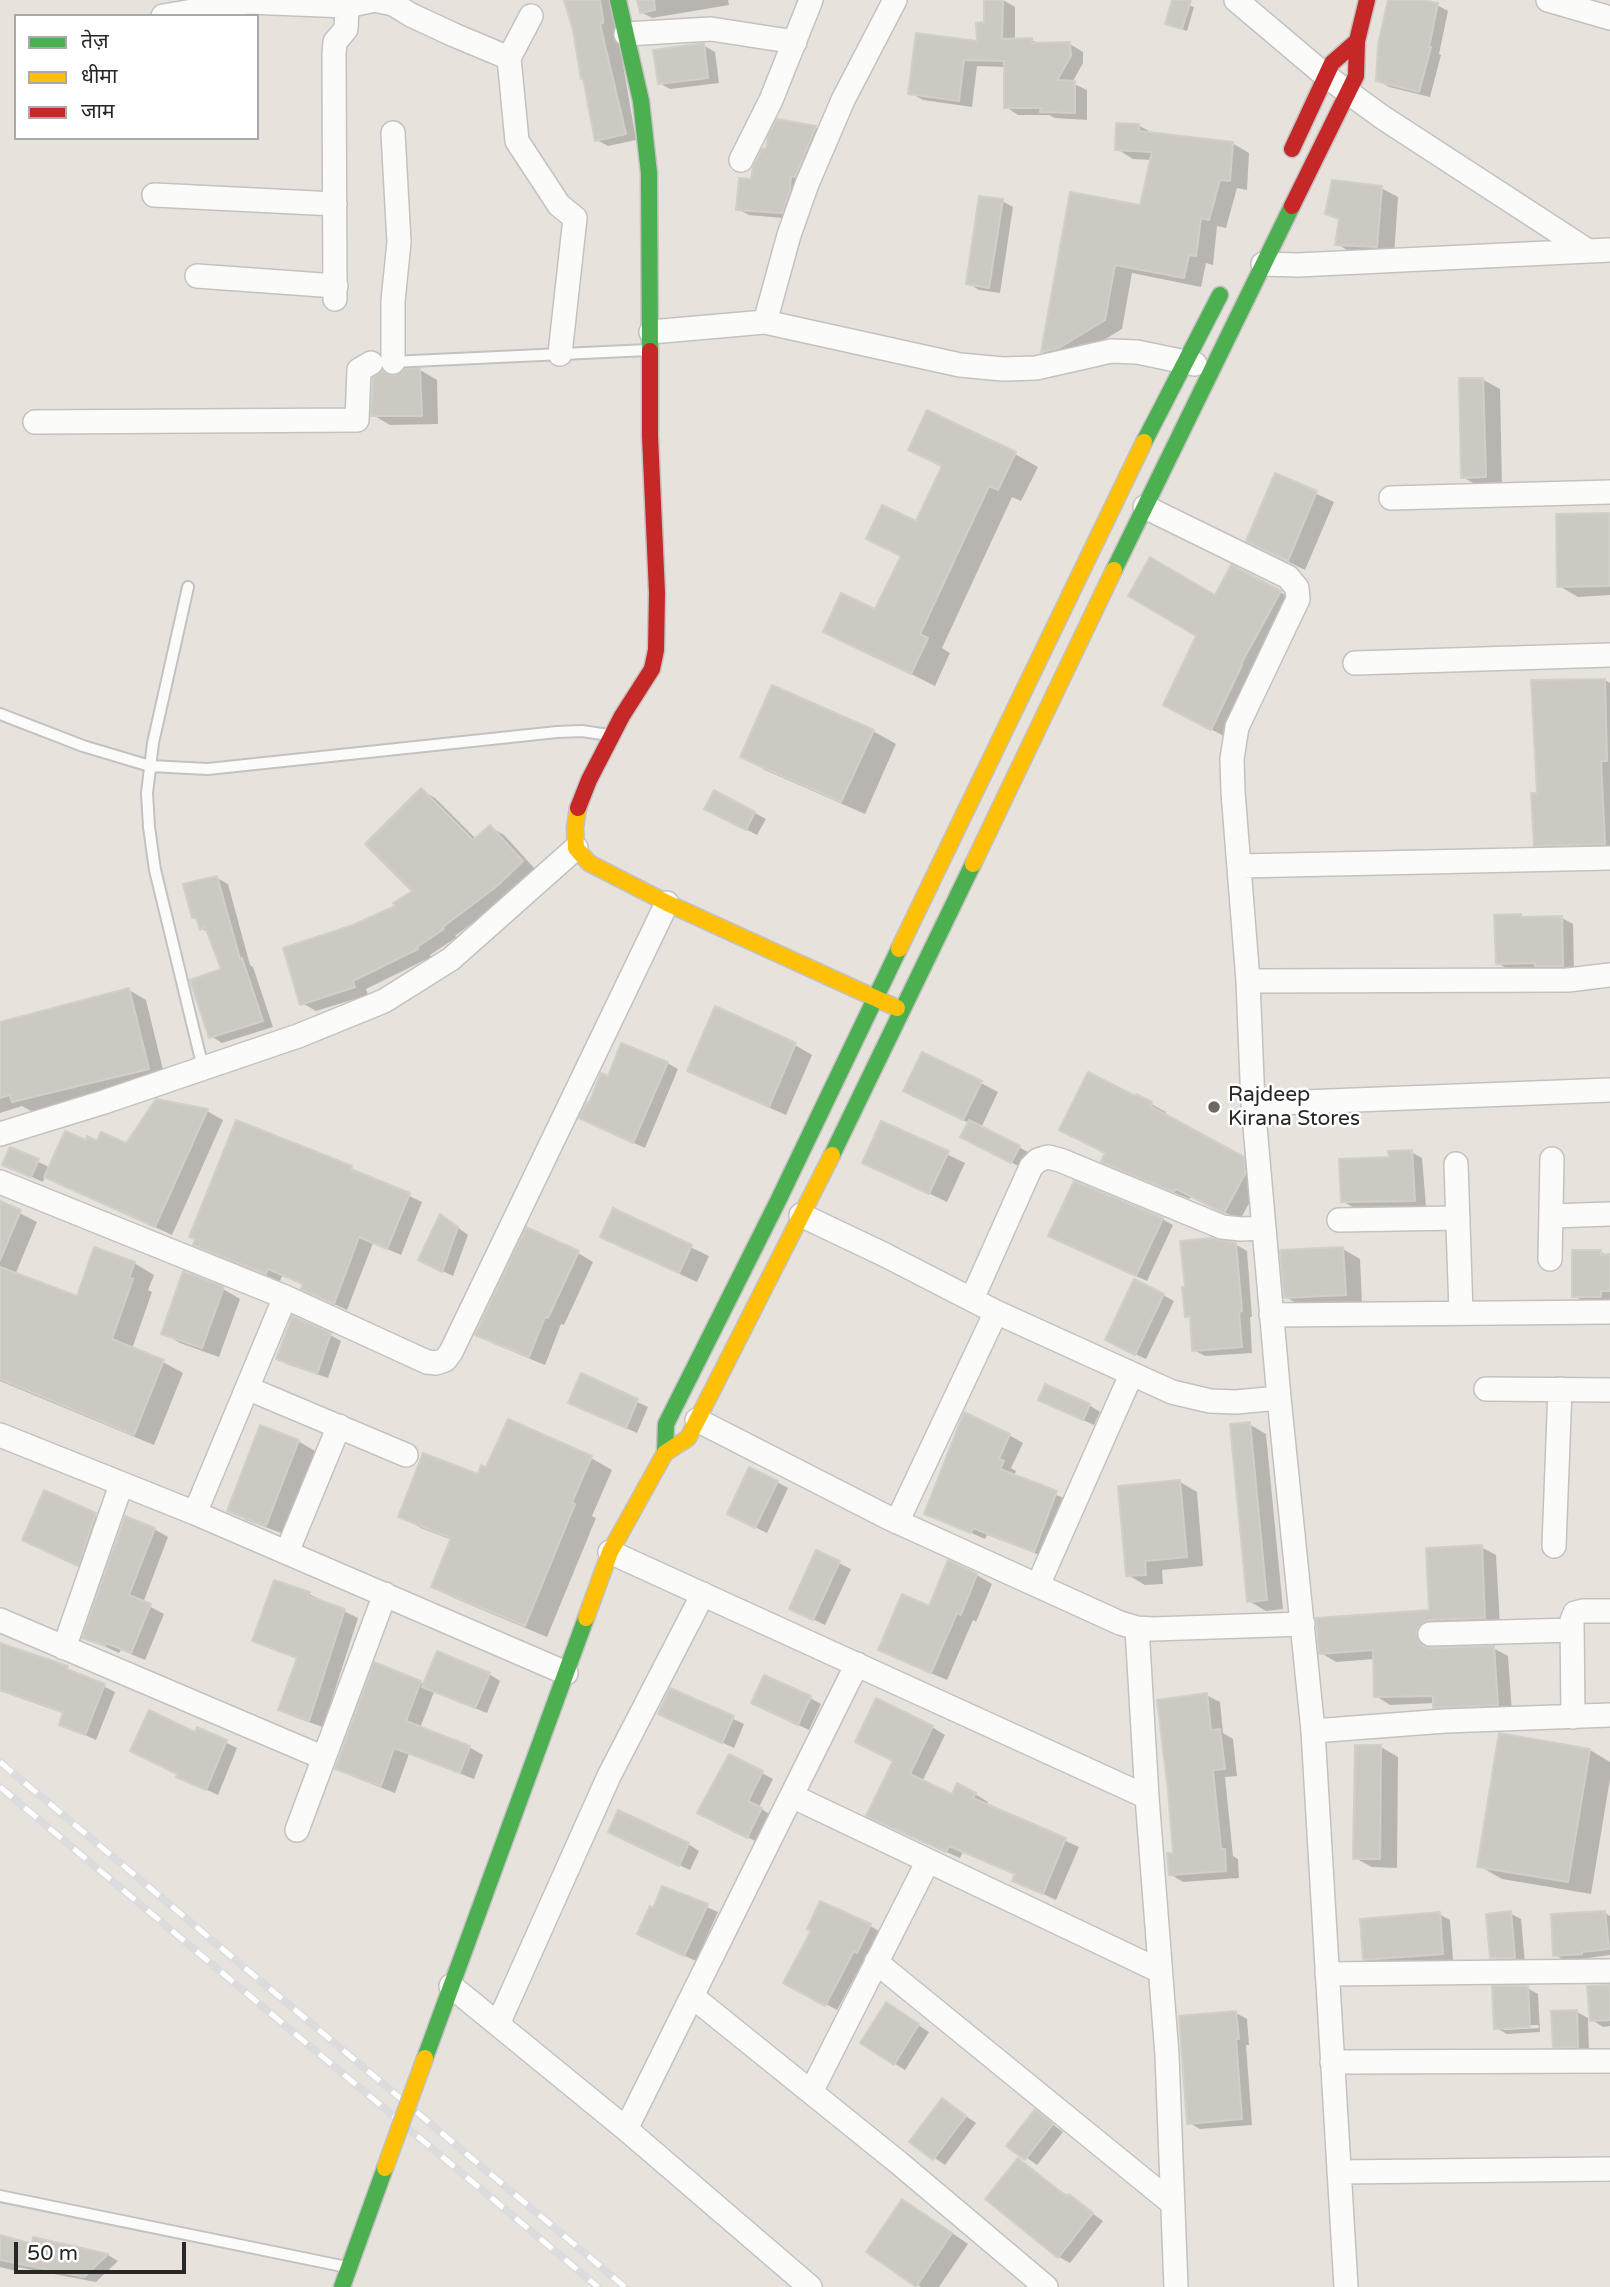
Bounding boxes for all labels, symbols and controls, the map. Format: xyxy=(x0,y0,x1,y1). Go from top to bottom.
legend xyxy=(14,14,259,140)
text: तेज़ xyxy=(81,29,109,54)
text: धीमा xyxy=(81,64,117,89)
text: जाम xyxy=(81,99,115,124)
place label: Rajdeep Kirana Stores xyxy=(1228,1082,1360,1132)
marker: Rajdeep Kirana Stores xyxy=(1206,1099,1222,1115)
scale bar xyxy=(18,2228,189,2272)
text: 50 m xyxy=(27,2241,78,2266)

